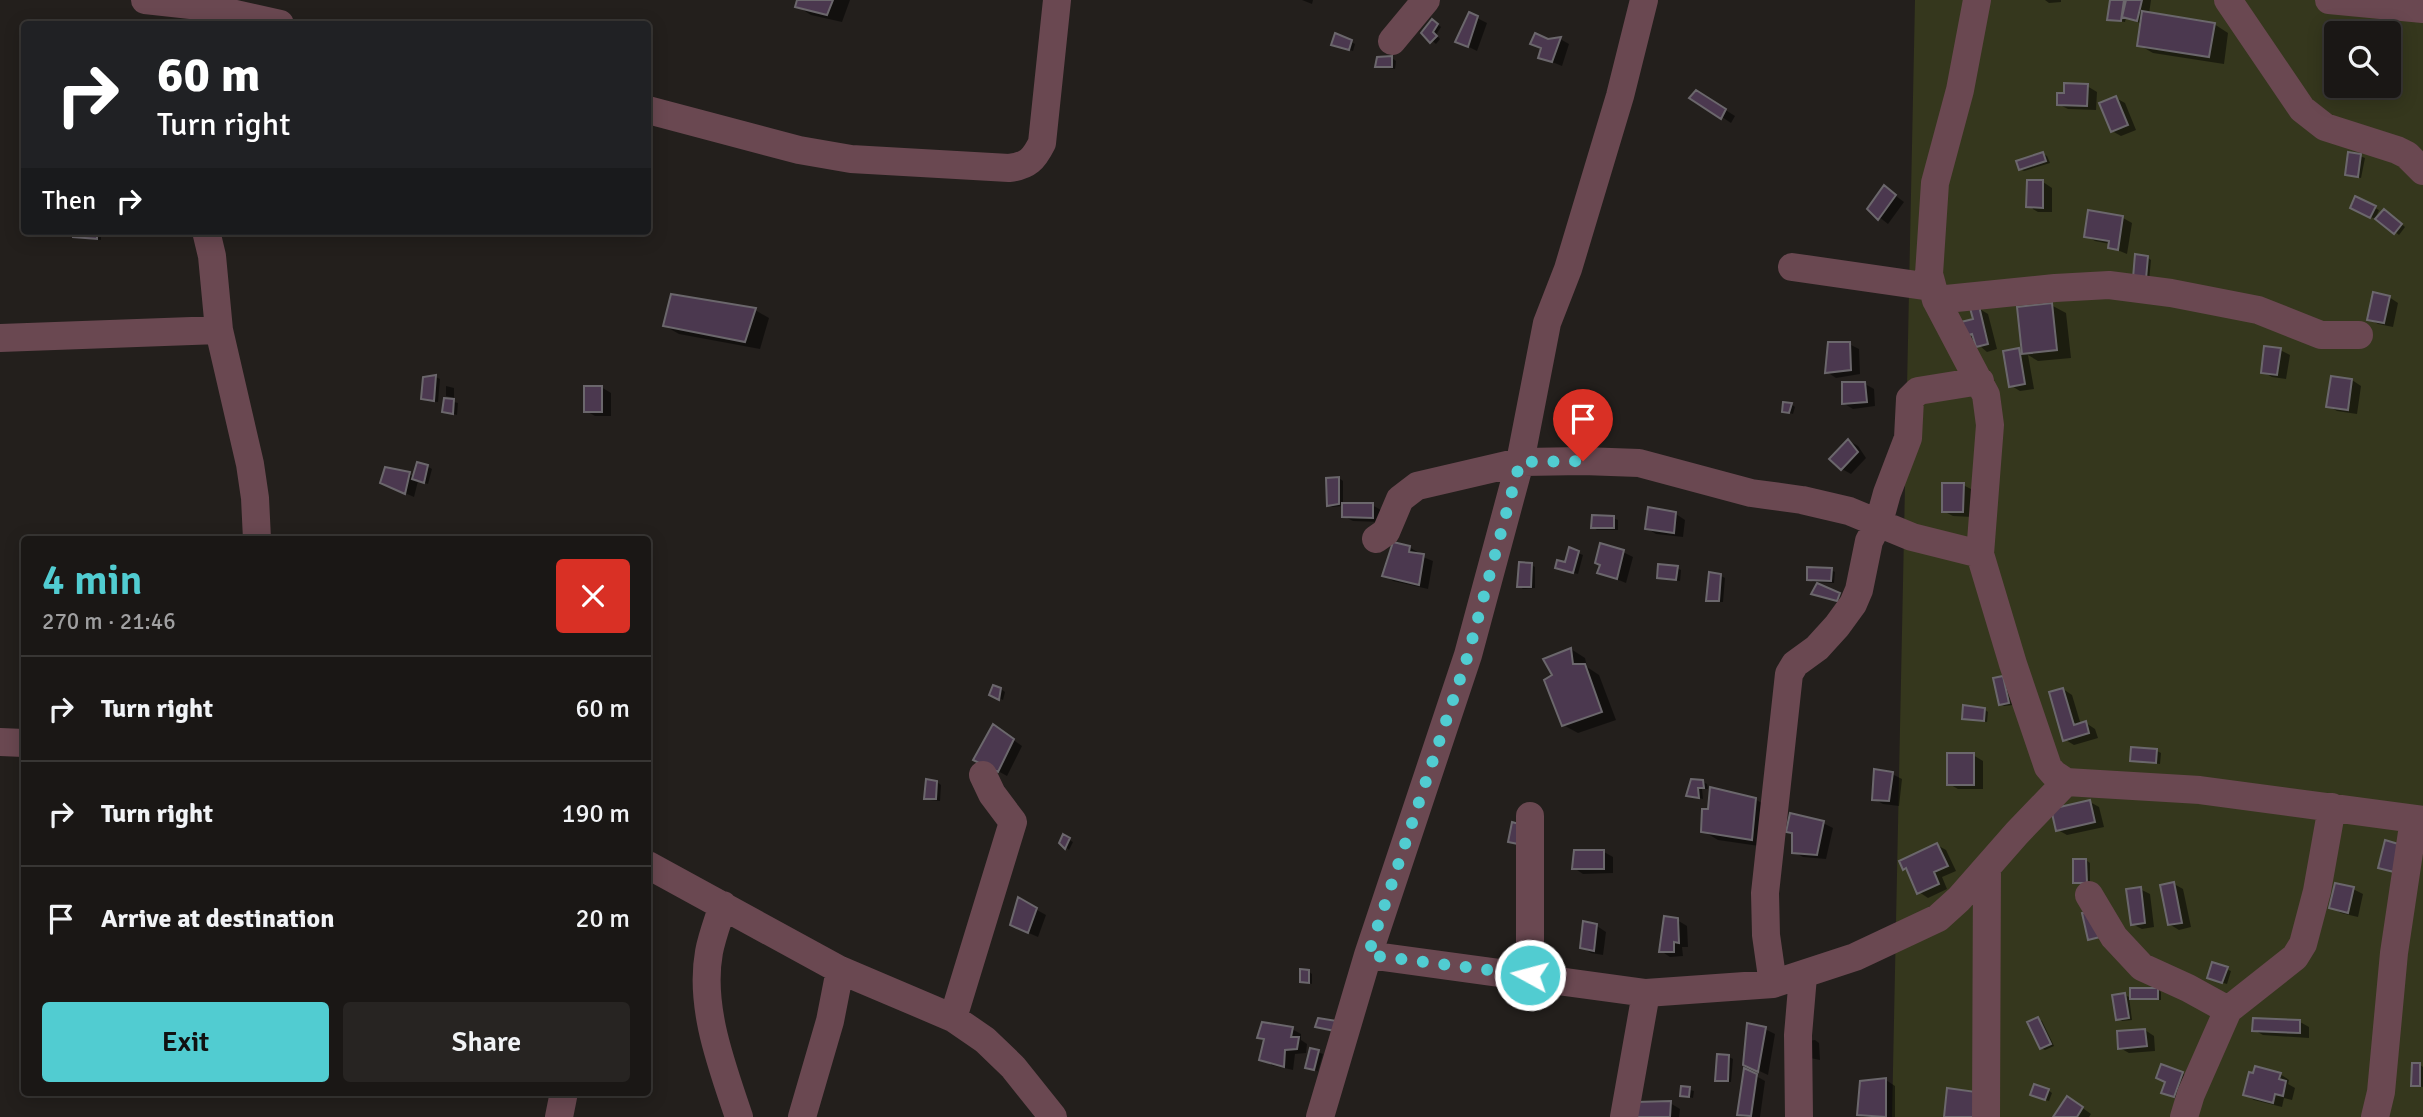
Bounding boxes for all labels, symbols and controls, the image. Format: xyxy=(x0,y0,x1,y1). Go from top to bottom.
map controls xyxy=(2324,21,2401,98)
button: search xyxy=(2324,21,2401,98)
text: 60 m xyxy=(157,45,260,105)
icon: right xyxy=(42,49,133,140)
text: Turn right xyxy=(157,105,290,144)
icon: right xyxy=(110,182,148,220)
text: Then xyxy=(42,185,96,217)
pin xyxy=(1553,389,1613,461)
icon: arrive xyxy=(1564,400,1602,438)
text: 4 min xyxy=(42,555,143,606)
button: close xyxy=(556,559,630,633)
text: 270 m · 21:46 xyxy=(42,607,176,636)
icon: right xyxy=(42,690,80,728)
text: Turn right xyxy=(101,693,213,725)
text: 60 m xyxy=(575,693,630,725)
icon: right xyxy=(42,795,80,833)
text: Turn right xyxy=(101,798,213,830)
text: 190 m xyxy=(561,798,630,830)
icon: arrive xyxy=(42,900,80,938)
text: Arrive at destination xyxy=(101,903,334,935)
text: 20 m xyxy=(575,903,630,935)
position arrow xyxy=(1493,938,1567,1012)
button: Exit xyxy=(42,1002,329,1082)
button: Share xyxy=(343,1002,630,1082)

